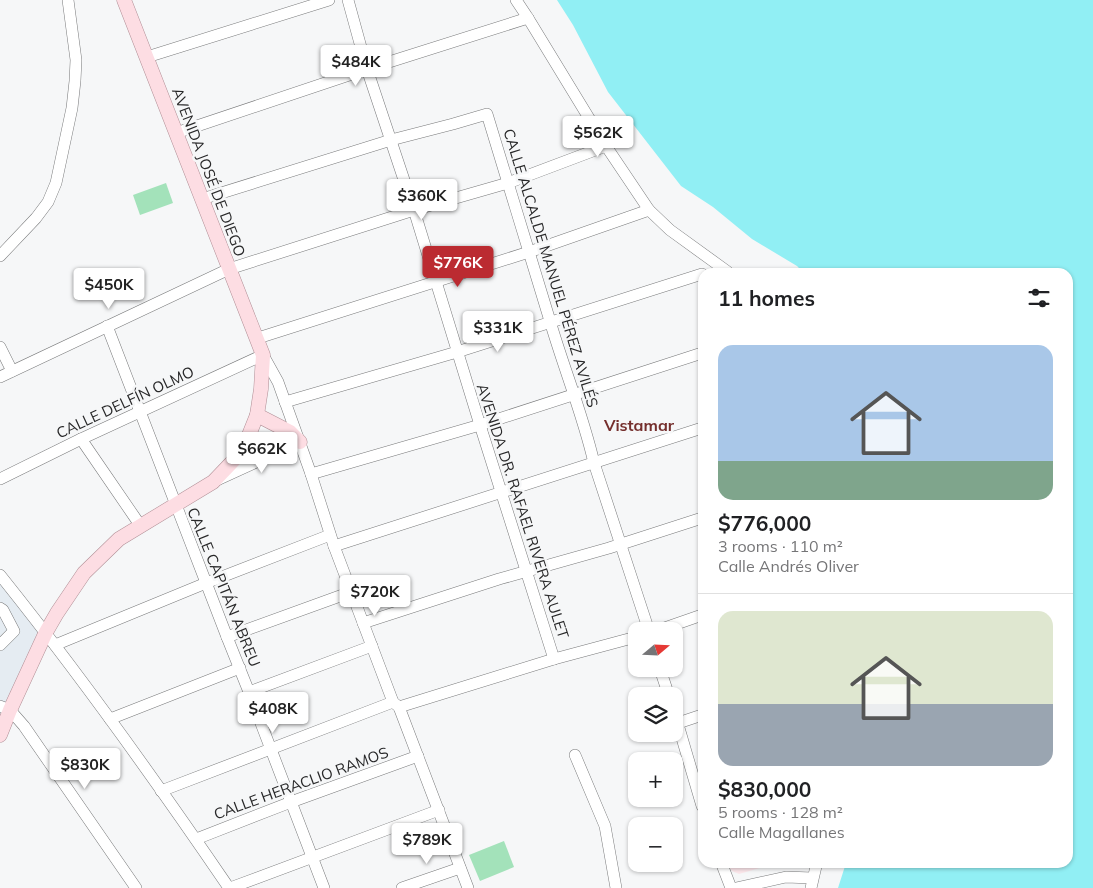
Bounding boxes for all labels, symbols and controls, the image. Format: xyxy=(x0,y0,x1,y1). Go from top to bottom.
pin: $484K xyxy=(321,44,391,87)
text: $484K xyxy=(331,51,381,71)
street label: AVENIDA JOSÉ DE DIEGO xyxy=(168,85,250,259)
pin: $562K xyxy=(563,116,633,158)
text: $562K xyxy=(573,122,623,142)
street label: CALLE ALCALDE MANUEL PÉREZ AVILÉS xyxy=(499,126,603,410)
pin: $360K xyxy=(387,178,457,221)
text: $360K xyxy=(397,185,447,205)
pin: $776K xyxy=(423,246,493,288)
text: $776K xyxy=(433,252,483,272)
pin: $450K xyxy=(74,268,144,310)
text: $450K xyxy=(84,274,134,294)
icon: filters xyxy=(1025,284,1053,312)
text: 11 homes xyxy=(718,285,815,311)
pin: $331K xyxy=(463,310,533,353)
text: $331K xyxy=(473,317,523,337)
street label: CALLE DELFÍN OLMO xyxy=(53,362,197,442)
icon: home xyxy=(841,378,931,468)
street label: AVENIDA DR. RAFAEL RIVERA AULET xyxy=(473,381,573,641)
district label: Vistamar xyxy=(603,415,675,435)
pin: $662K xyxy=(227,432,297,474)
text: $662K xyxy=(237,438,287,458)
street label: CALLE CAPITÁN ABREU xyxy=(183,505,265,669)
text: $776,000 xyxy=(718,510,811,536)
text: 3 rooms · 110 m² xyxy=(718,536,843,556)
text: Calle Andrés Oliver xyxy=(718,556,859,576)
pin: $720K xyxy=(340,574,410,617)
text: $720K xyxy=(350,581,400,601)
north arrow xyxy=(628,622,682,678)
map controls xyxy=(628,622,683,872)
icon: home xyxy=(841,643,931,733)
button: layers xyxy=(628,687,683,742)
pin: $408K xyxy=(238,692,308,734)
text: $408K xyxy=(248,698,298,718)
street label: CALLE HERACLIO RAMOS xyxy=(211,743,391,823)
pin: $830K xyxy=(50,748,120,790)
button: + xyxy=(628,752,683,807)
text: $830K xyxy=(60,754,110,774)
text: $830,000 xyxy=(718,776,811,802)
text: 5 rooms · 128 m² xyxy=(718,802,843,822)
button: − xyxy=(628,817,683,872)
pin: $789K xyxy=(392,822,462,865)
text: Calle Magallanes xyxy=(718,822,845,842)
text: $789K xyxy=(402,829,452,849)

